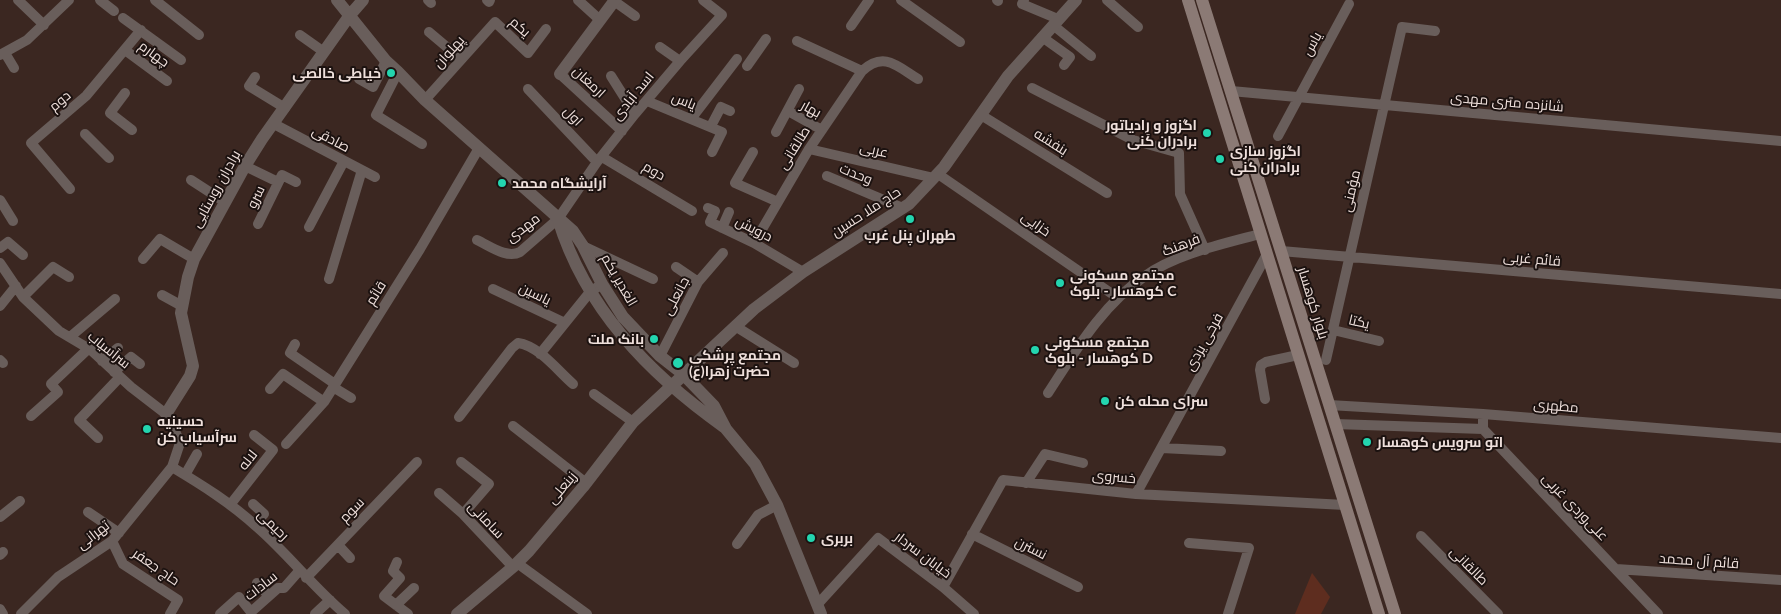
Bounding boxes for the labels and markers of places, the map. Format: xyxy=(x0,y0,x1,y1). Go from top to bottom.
place label: خیاطی خالصی xyxy=(292,65,381,81)
marker: خیاطی خالصی xyxy=(385,67,397,79)
place label: اگزوز و رادیاتور برادران کَنی xyxy=(1106,117,1197,150)
marker: اگزوز و رادیاتور برادران کَنی xyxy=(1201,127,1213,139)
place label: اگزوز سازی برادران کنی xyxy=(1230,143,1301,176)
marker: اگزوز سازی برادران کنی xyxy=(1214,153,1226,165)
place label: آرایشگاه محمد xyxy=(512,175,607,191)
marker: آرایشگاه محمد xyxy=(496,177,508,189)
marker: طهران پنل غرب xyxy=(904,213,916,225)
place label: طهران پنل غرب xyxy=(864,227,956,243)
place label: مجتمع مسکونی کوهسار - بلوک C xyxy=(1070,267,1176,300)
marker: مجتمع مسکونی کوهسار - بلوک C xyxy=(1054,277,1066,289)
place label: بانک ملت xyxy=(588,331,644,347)
marker: بانک ملت xyxy=(648,333,660,345)
place label: مجتمع مسکونی کوهسار - بلوک D xyxy=(1045,334,1153,367)
marker: مجتمع مسکونی کوهسار - بلوک D xyxy=(1029,344,1041,356)
place label: مجتمع پرشکی حضرت زهرا(ع) xyxy=(689,347,781,380)
marker: مجتمع پرشکی حضرت زهرا(ع) xyxy=(671,356,685,370)
place label: سرای محله کن xyxy=(1115,393,1208,409)
marker: سرای محله کن xyxy=(1099,395,1111,407)
place label: حسینیه سرآسیاب کن xyxy=(157,413,237,446)
marker: حسینیه سرآسیاب کن xyxy=(141,423,153,435)
place label: اتو سرویس کوهسار xyxy=(1377,434,1503,450)
marker: اتو سرویس کوهسار xyxy=(1361,436,1373,448)
place label: بربری xyxy=(821,530,853,546)
marker: بربری xyxy=(805,532,817,544)

